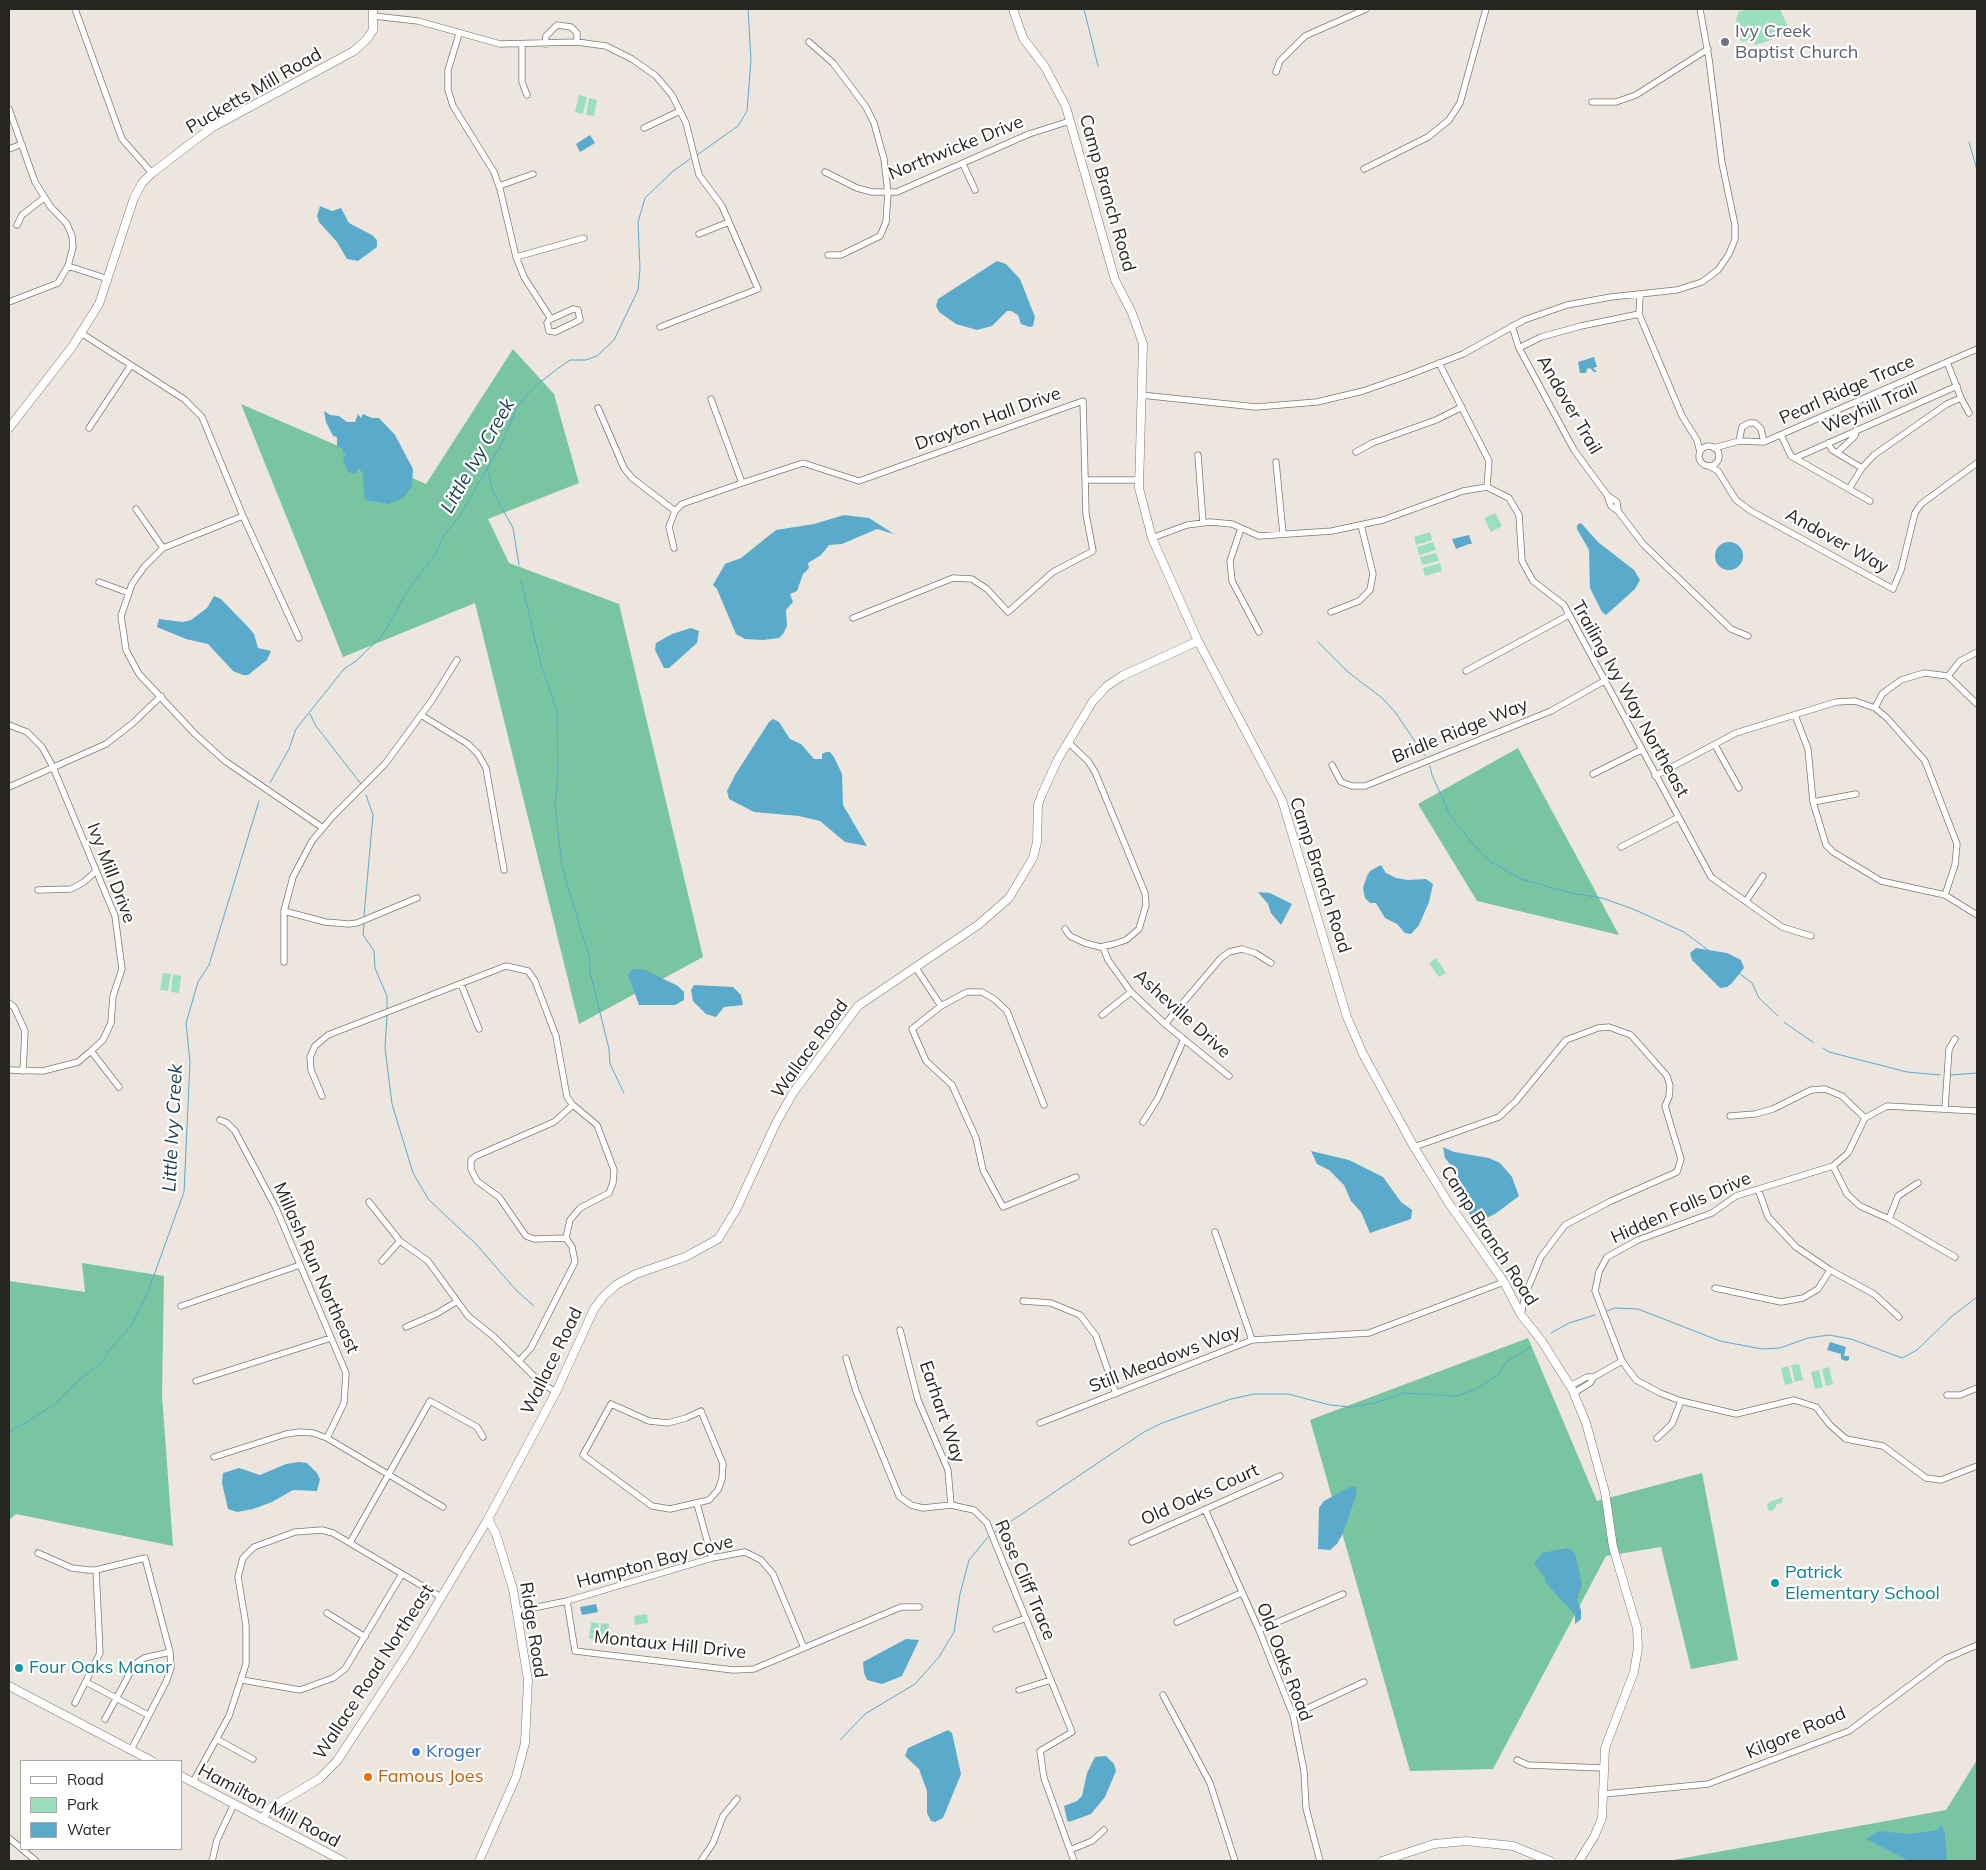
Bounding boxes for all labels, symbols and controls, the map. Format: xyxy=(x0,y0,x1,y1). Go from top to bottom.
place label: Ivy Creek Baptist Church xyxy=(1735,21,1858,64)
marker: Ivy Creek Baptist Church xyxy=(1719,36,1731,48)
street label: Pucketts Mill Road xyxy=(182,43,326,139)
street label: Northwicke Drive xyxy=(886,111,1026,185)
street label: Camp Branch Road xyxy=(1074,112,1140,274)
street label: Pearl Ridge Trace xyxy=(1776,351,1918,429)
street label: Andover Trail xyxy=(1532,352,1606,458)
street label: Weyhill Trail xyxy=(1819,377,1921,439)
street label: Drayton Hall Drive xyxy=(912,383,1064,455)
water label: Little Ivy Creek xyxy=(436,395,520,517)
street label: Andover Way xyxy=(1782,504,1892,578)
street label: Trailing Ivy Way Northeast xyxy=(1567,597,1693,801)
street label: Bridle Ridge Way xyxy=(1389,694,1531,768)
street label: Camp Branch Road xyxy=(1285,794,1355,956)
street label: Ivy Mill Drive xyxy=(82,820,140,926)
street label: Asheville Drive xyxy=(1129,965,1235,1063)
street label: Wallace Road xyxy=(767,996,853,1102)
water label: Little Ivy Creek xyxy=(158,1063,188,1193)
street label: Camp Branch Road xyxy=(1436,1162,1542,1310)
street label: Hidden Falls Drive xyxy=(1608,1167,1754,1249)
street label: Millash Run Northeast xyxy=(269,1179,363,1357)
street label: Wallace Road xyxy=(517,1304,587,1418)
street label: Still Meadows Way xyxy=(1086,1320,1244,1398)
street label: Earhart Way xyxy=(914,1358,970,1466)
street label: Old Oaks Court xyxy=(1138,1459,1262,1531)
street label: Rose Cliff Trace xyxy=(990,1517,1060,1643)
street label: Hampton Bay Cove xyxy=(574,1531,736,1593)
place label: Patrick Elementary School xyxy=(1785,1562,1940,1605)
marker: Patrick Elementary School xyxy=(1769,1577,1781,1589)
street label: Wallace Road Northeast xyxy=(309,1580,439,1764)
street label: Ridge Road xyxy=(515,1580,551,1680)
street label: Old Oaks Road xyxy=(1251,1600,1317,1724)
street label: Montaux Hill Drive xyxy=(593,1626,747,1664)
place label: Four Oaks Manor xyxy=(29,1657,172,1679)
marker: Four Oaks Manor xyxy=(13,1662,25,1674)
street label: Kilgore Road xyxy=(1743,1702,1849,1764)
place label: Kroger xyxy=(426,1741,481,1763)
marker: Kroger xyxy=(410,1746,422,1758)
street label: Hamilton Mill Road xyxy=(194,1759,344,1853)
legend xyxy=(20,1760,182,1850)
place label: Famous Joes xyxy=(378,1766,484,1788)
text: Road xyxy=(67,1770,104,1789)
marker: Famous Joes xyxy=(362,1771,374,1783)
text: Park xyxy=(67,1795,99,1814)
text: Water xyxy=(67,1820,111,1839)

